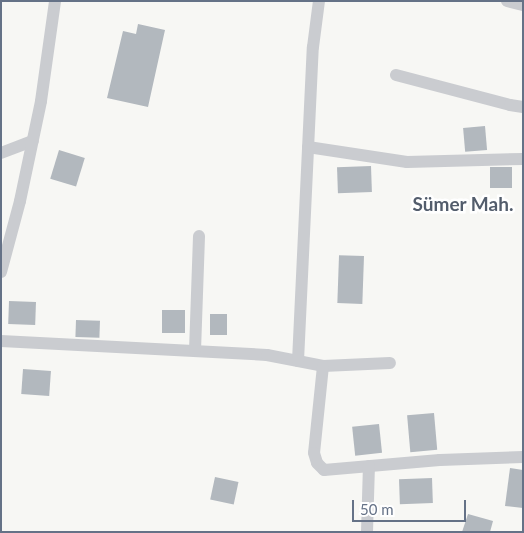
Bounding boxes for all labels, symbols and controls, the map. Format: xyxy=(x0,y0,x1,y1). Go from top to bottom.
district label: Sümer Mah. xyxy=(412,193,514,215)
scale bar xyxy=(354,490,468,522)
text: 50 m xyxy=(360,500,394,518)

